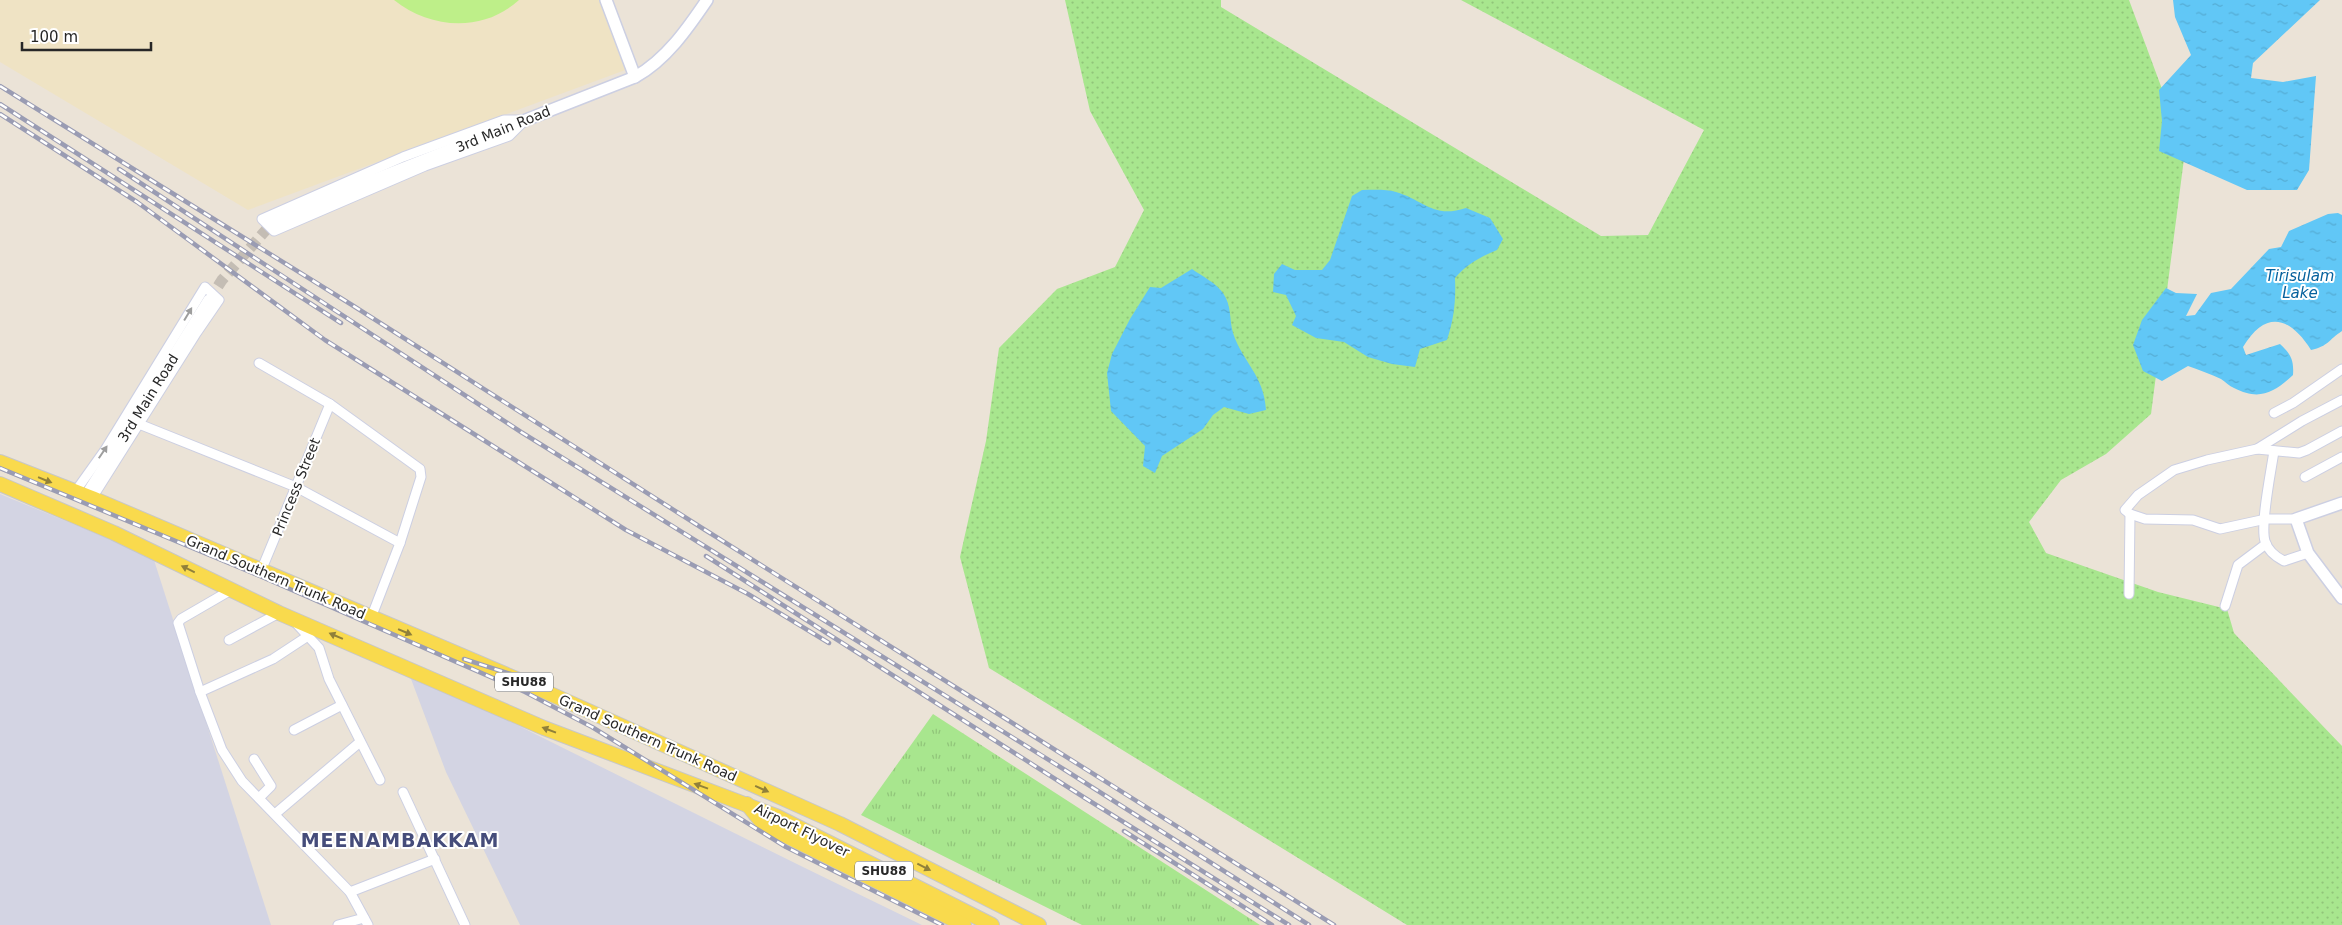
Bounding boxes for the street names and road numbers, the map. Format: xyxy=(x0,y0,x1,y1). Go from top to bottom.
street label: 3rd Main Road xyxy=(453,103,553,155)
street label: 3rd Main Road xyxy=(115,351,181,445)
street label: Princess Street xyxy=(269,435,323,538)
street label: Grand Southern Trunk Road xyxy=(184,532,368,622)
road number: SHU88 xyxy=(495,672,553,692)
street label: Grand Southern Trunk Road xyxy=(556,691,740,785)
street label: Airport Flyover xyxy=(752,800,852,860)
road number: SHU88 xyxy=(855,861,913,880)

